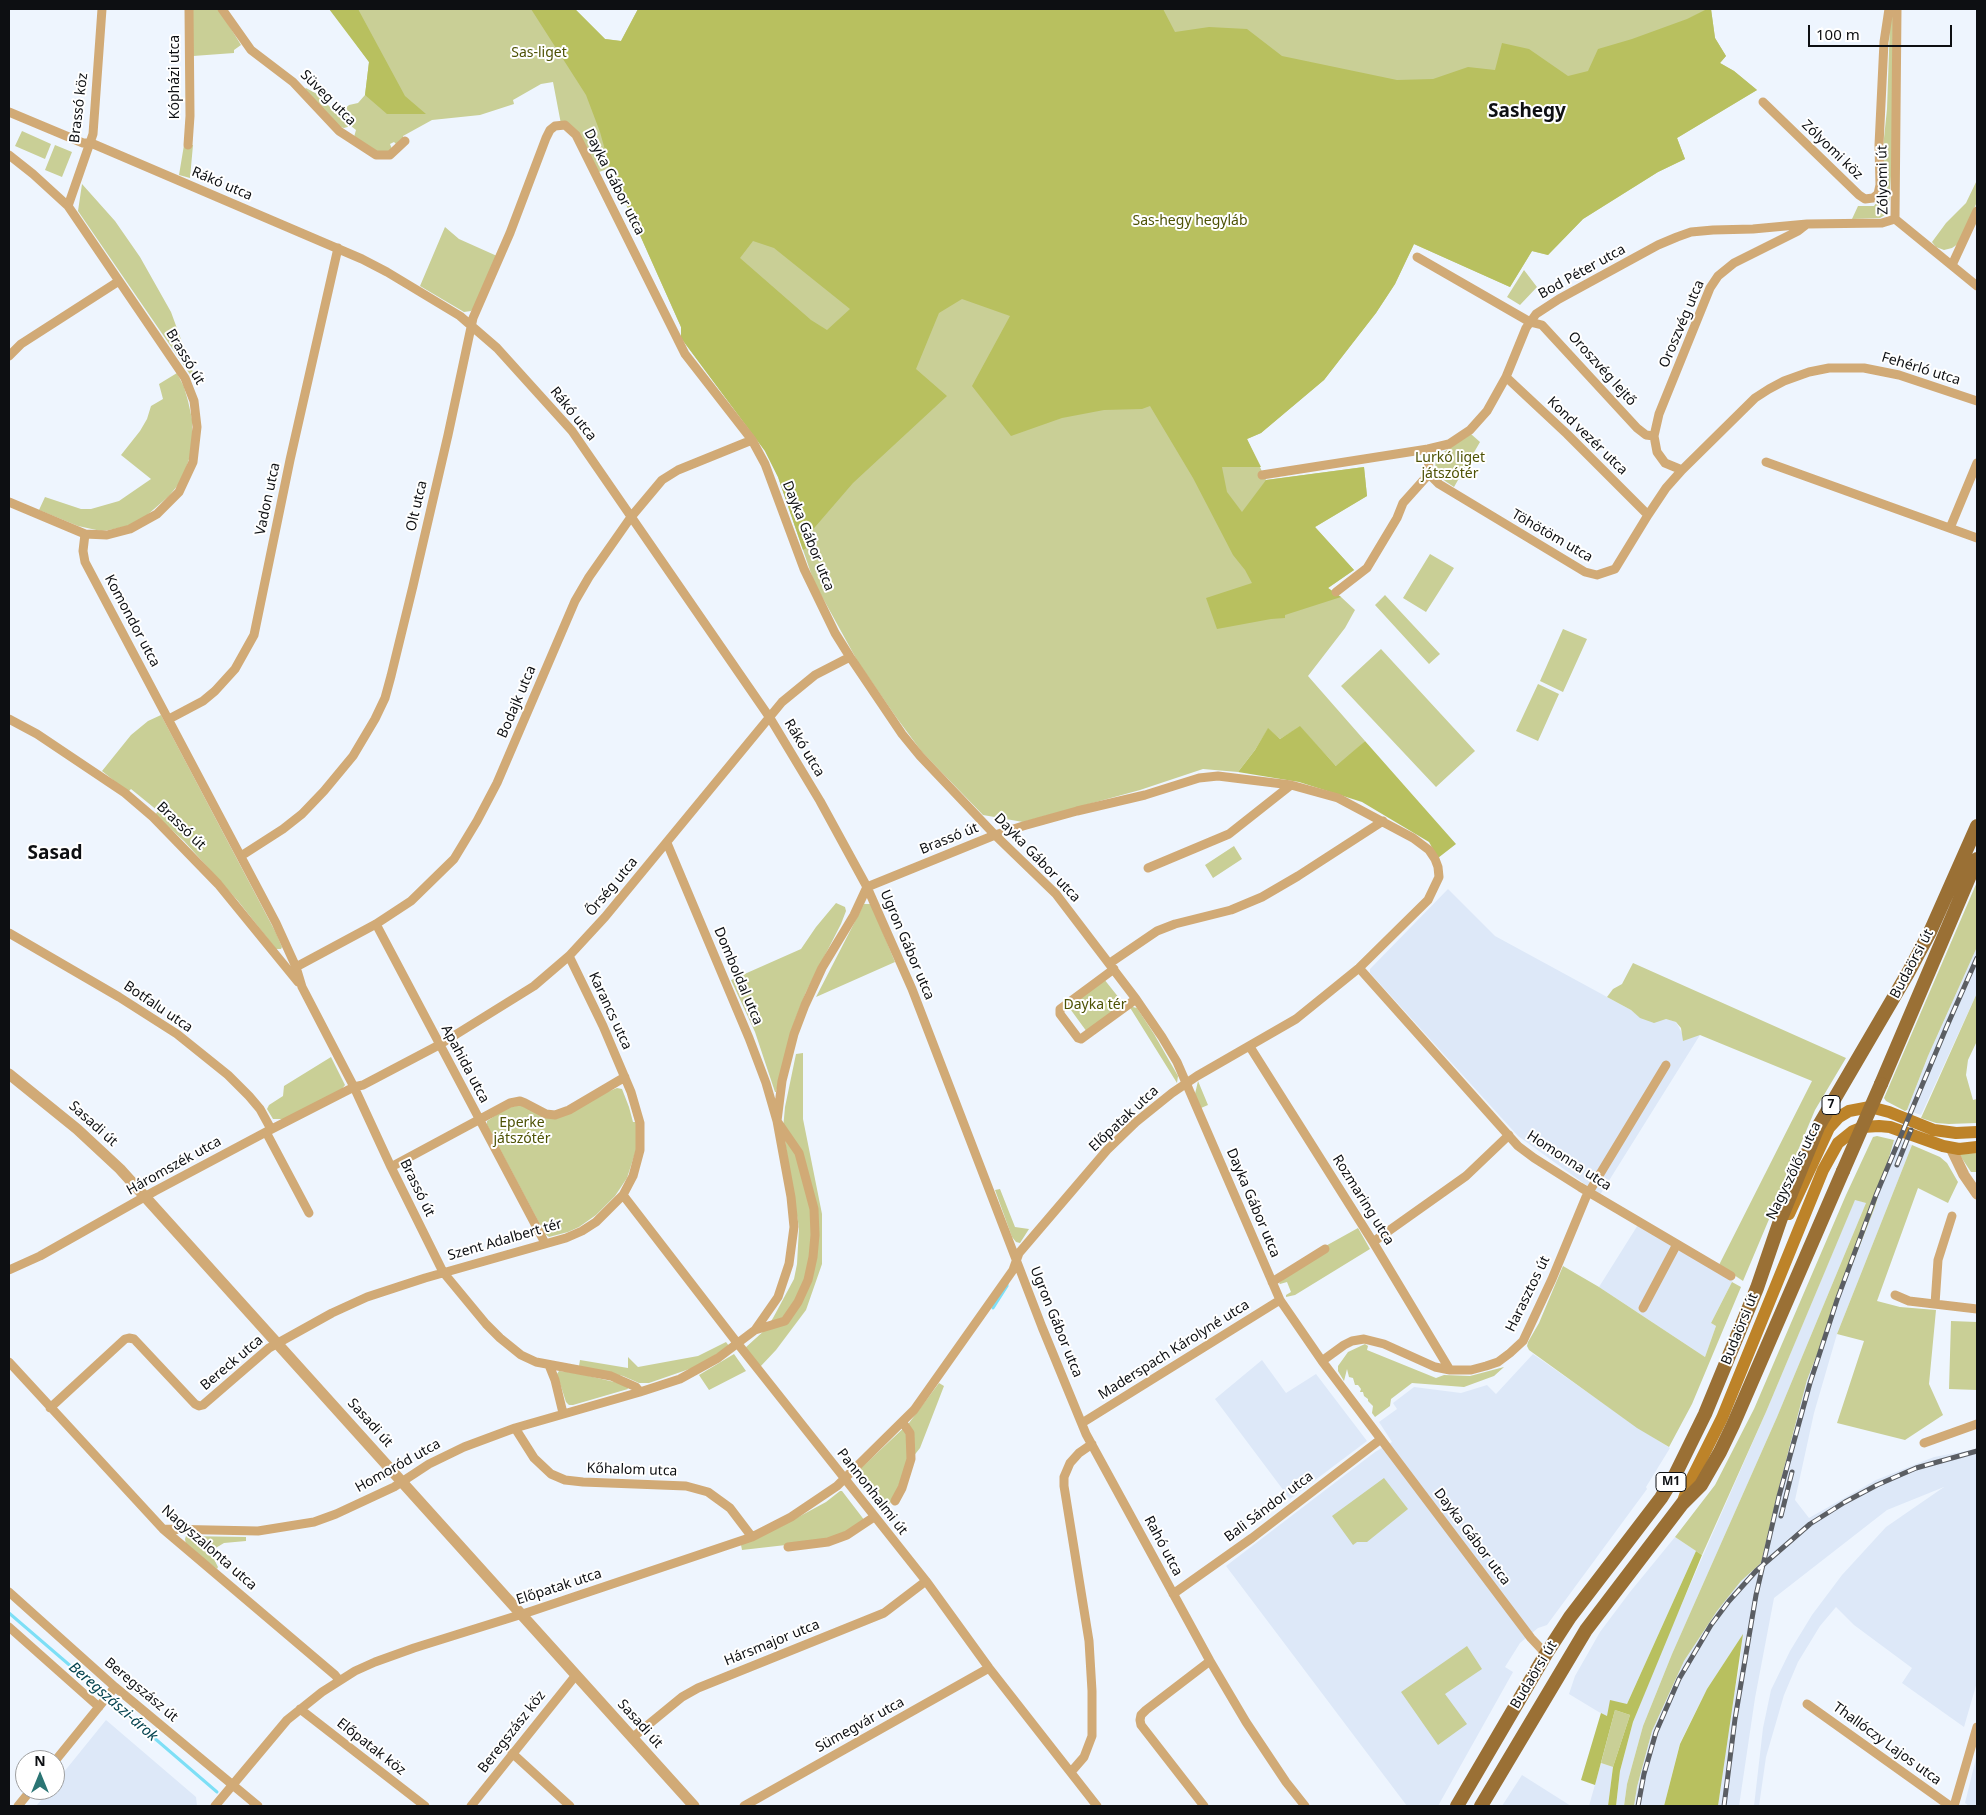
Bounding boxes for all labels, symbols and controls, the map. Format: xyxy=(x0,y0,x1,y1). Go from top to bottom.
scale bar xyxy=(1811,15,1955,47)
text: 100 m xyxy=(1816,24,1860,44)
street label: Kópházi utca xyxy=(167,35,183,119)
park label: Sas-liget xyxy=(511,45,567,61)
street label: Süveg utca xyxy=(297,67,359,129)
street label: Brassó köz xyxy=(66,72,92,144)
district label: Sashegy xyxy=(1488,101,1566,123)
street label: Zólyomi köz xyxy=(1798,117,1866,183)
street label: Dayka Gábor utca xyxy=(580,126,648,238)
street label: Zólyomi út xyxy=(1874,145,1892,215)
street label: Rákó utca xyxy=(189,164,255,204)
park label: Sas-hegy hegyláb xyxy=(1132,213,1248,229)
street label: Bod Péter utca xyxy=(1536,241,1628,303)
street label: Oroszvég utca xyxy=(1656,278,1708,370)
street label: Brassó út xyxy=(162,326,208,388)
street label: Oroszvég lejtő xyxy=(1564,328,1640,410)
street label: Fehérló utca xyxy=(1880,349,1962,389)
street label: Rákó utca xyxy=(546,384,600,444)
street label: Kond vezér utca xyxy=(1543,393,1631,479)
park label: Lurkó liget játszótér xyxy=(1415,450,1485,482)
street label: Vadon utca xyxy=(252,461,284,537)
street label: Olt utca xyxy=(403,479,431,533)
street label: Dayka Gábor utca xyxy=(778,479,838,593)
street label: Töhötöm utca xyxy=(1508,506,1596,566)
street label: Komondor utca xyxy=(101,572,163,670)
street label: Bodajk utca xyxy=(494,663,540,741)
street label: Rákó utca xyxy=(780,716,828,780)
street label: Brassó út xyxy=(153,799,209,853)
street label: Dayka Gábor utca xyxy=(990,810,1084,906)
street label: Brassó út xyxy=(917,820,981,858)
district label: Sasad xyxy=(28,843,82,865)
street label: Őrség utca xyxy=(582,854,642,920)
street label: Ugron Gábor utca xyxy=(876,887,938,1003)
street label: Domboldal utca xyxy=(710,925,766,1027)
street label: Budaörsi út xyxy=(1887,926,1937,1002)
street label: Karancs utca xyxy=(585,969,635,1053)
street label: Botfalu utca xyxy=(120,978,196,1036)
park label: Dayka tér xyxy=(1064,997,1126,1013)
street label: Apahida utca xyxy=(437,1022,493,1106)
street label: Előpatak utca xyxy=(1086,1083,1162,1155)
road number: 7 xyxy=(1822,1096,1840,1114)
street label: Sasadi út xyxy=(65,1098,121,1150)
park label: Eperke játszótér xyxy=(493,1115,551,1148)
street label: Nagyszőlős utca xyxy=(1763,1119,1825,1223)
street label: Homonna utca xyxy=(1524,1127,1614,1195)
street label: Háromszék utca xyxy=(124,1133,224,1199)
street label: Dayka Gábor utca xyxy=(1222,1146,1284,1260)
street label: Rozmaring utca xyxy=(1329,1152,1397,1248)
street label: Brassó út xyxy=(396,1157,438,1219)
street label: Szent Adalbert tér xyxy=(446,1216,564,1264)
street label: Harasztos út xyxy=(1502,1253,1554,1335)
street label: Ugron Gábor utca xyxy=(1026,1264,1086,1380)
street label: Budaörsi út xyxy=(1718,1291,1762,1367)
street label: Maderspach Károlyné utca xyxy=(1095,1297,1253,1403)
street label: Bereck utca xyxy=(197,1332,267,1394)
street label: Sasadi út xyxy=(344,1395,396,1451)
street label: Homoród utca xyxy=(352,1436,444,1496)
street label: Pannonhalmi út xyxy=(833,1445,911,1539)
street label: Kőhalom utca xyxy=(586,1460,678,1480)
street label: Bali Sándor utca xyxy=(1221,1468,1317,1546)
road number: M1 xyxy=(1656,1472,1686,1491)
street label: Dayka Gábor utca xyxy=(1430,1485,1514,1589)
street label: Nagyszalonta utca xyxy=(158,1502,260,1594)
street label: Rahó utca xyxy=(1140,1513,1186,1579)
street label: Előpatak utca xyxy=(514,1565,604,1609)
street label: Hársmajor utca xyxy=(722,1616,822,1670)
street label: Budaörsi út xyxy=(1507,1638,1561,1712)
street label: Beregszász út xyxy=(101,1654,181,1726)
water label: Beregszászi-árok xyxy=(65,1659,161,1745)
street label: Beregszász köz xyxy=(475,1688,549,1776)
street label: Sümegvár utca xyxy=(813,1694,907,1756)
street label: Sasadi út xyxy=(614,1696,666,1752)
street label: Thallóczy Lajos utca xyxy=(1829,1699,1945,1789)
street label: Előpatak köz xyxy=(333,1715,409,1779)
north arrow xyxy=(15,1750,65,1800)
text: N xyxy=(34,1751,46,1770)

